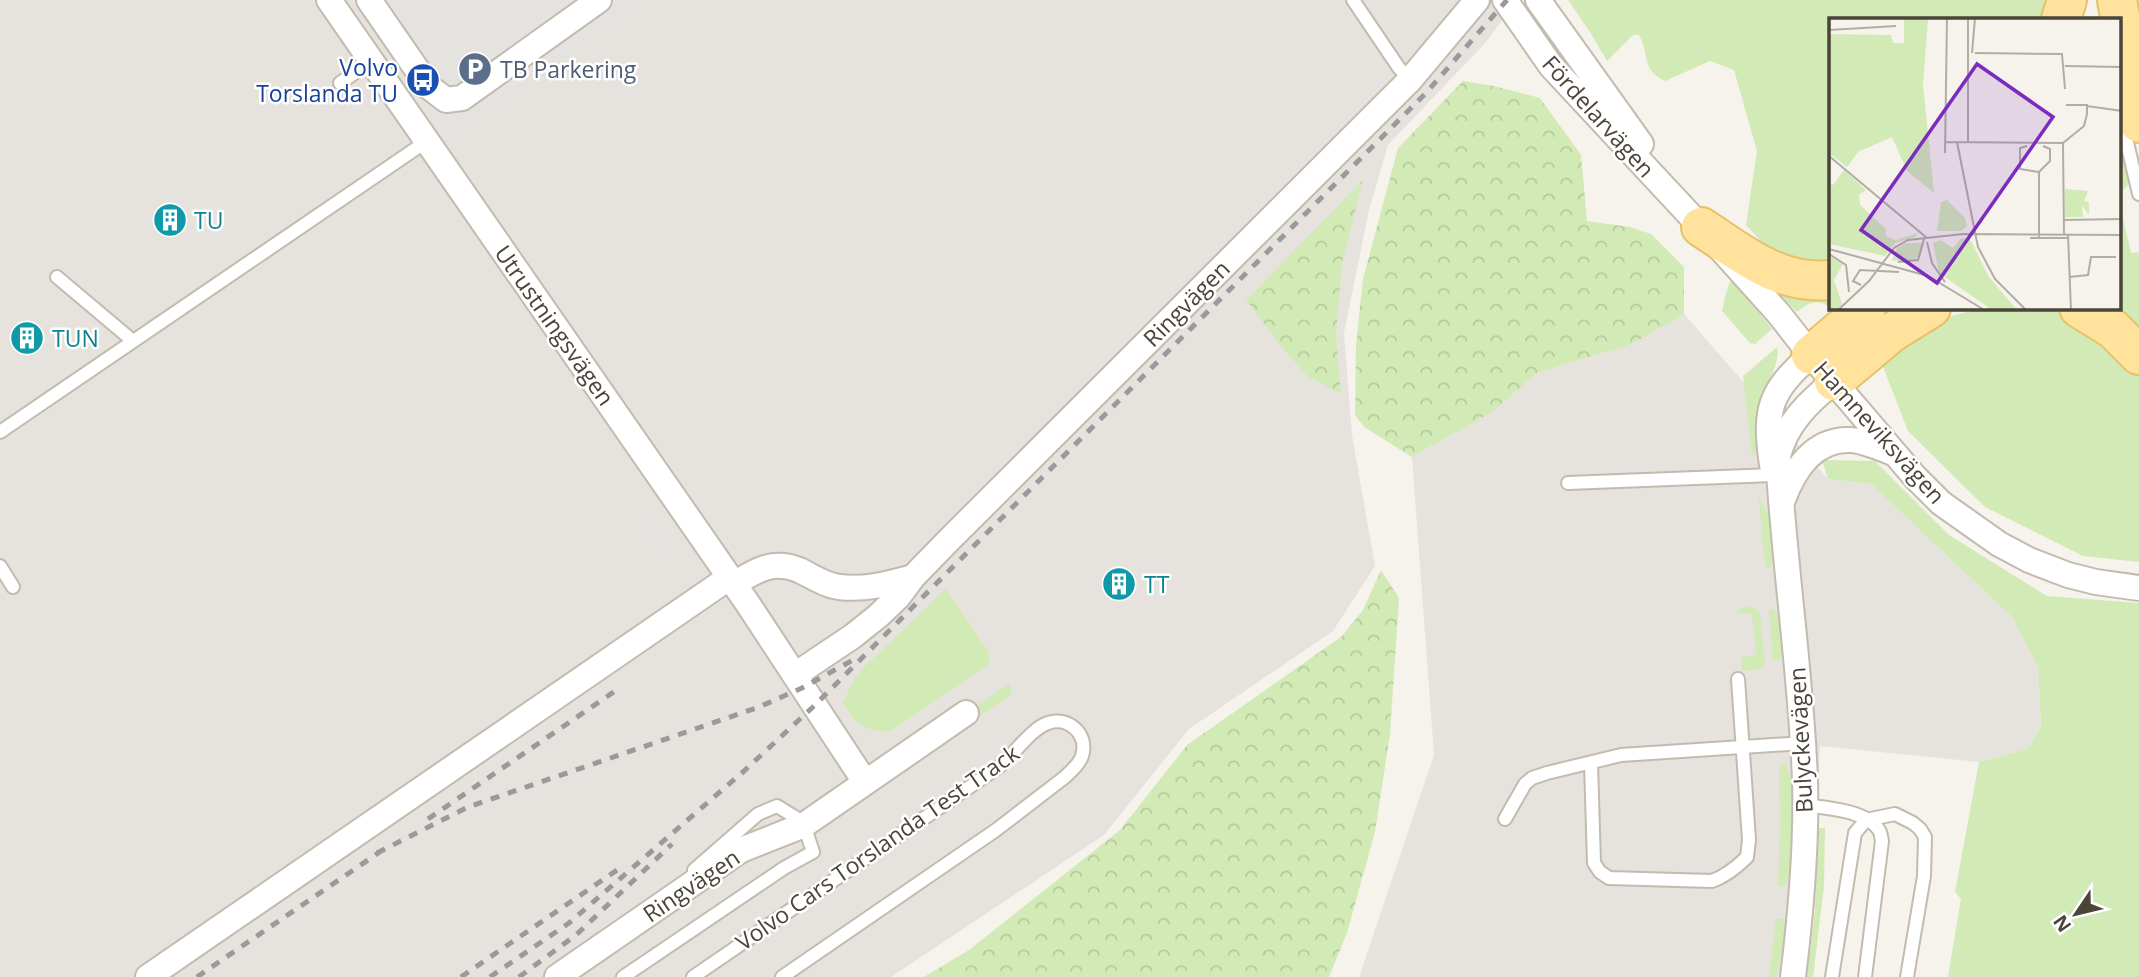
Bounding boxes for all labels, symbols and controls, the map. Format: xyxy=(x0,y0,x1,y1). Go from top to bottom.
inset map xyxy=(1829,18,2122,310)
street label: Fördelarvägen xyxy=(1536,48,1662,184)
parking icon: TB Parkering xyxy=(456,50,494,88)
place label: Volvo Torslanda TU xyxy=(256,51,398,109)
place label: TB Parkering xyxy=(500,53,637,85)
bus stop icon: Volvo Torslanda TU xyxy=(404,61,442,99)
building icon: TU xyxy=(151,201,189,239)
place label: TU xyxy=(194,204,223,236)
street label: Utrustningsvägen xyxy=(488,238,622,412)
street label: Ringvägen xyxy=(1136,253,1236,353)
building icon: TUN xyxy=(8,319,46,357)
place label: TUN xyxy=(52,322,99,354)
street label: Hamneviksvägen xyxy=(1807,354,1953,510)
building icon: TT xyxy=(1100,565,1138,603)
place label: TT xyxy=(1144,568,1170,600)
street label: Bulyckevägen xyxy=(1780,666,1820,814)
street label: Volvo Cars Torslanda Test Track xyxy=(729,737,1025,957)
street label: Ringvägen xyxy=(636,841,746,929)
north arrow xyxy=(2041,879,2111,949)
text: N xyxy=(2047,910,2077,938)

